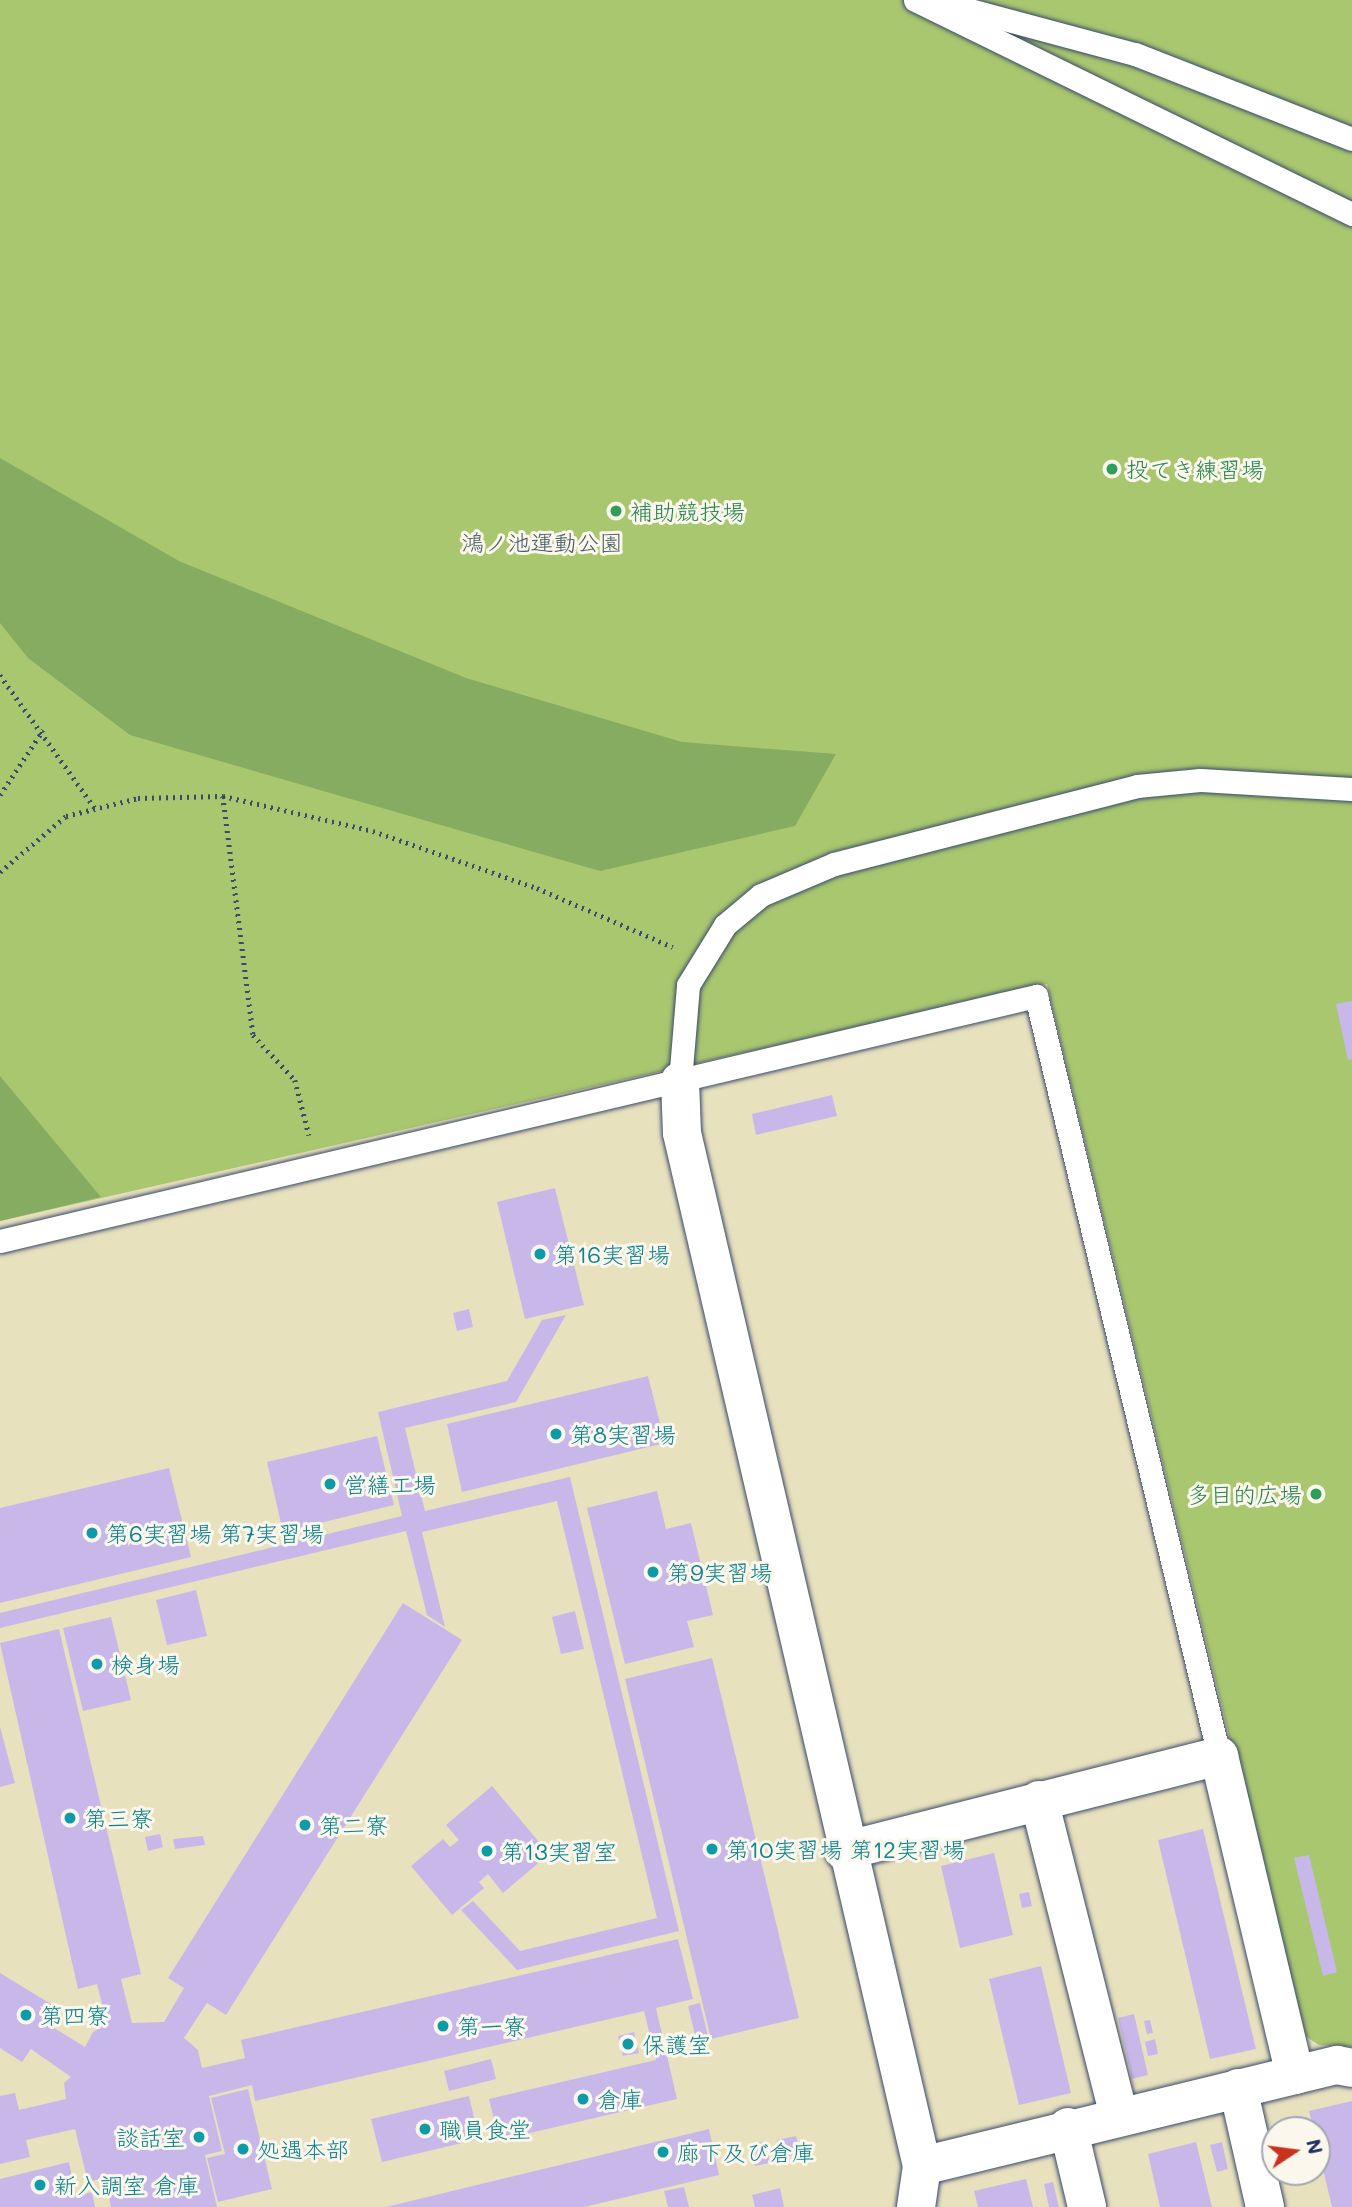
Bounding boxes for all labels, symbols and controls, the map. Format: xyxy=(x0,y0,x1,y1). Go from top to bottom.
place label: 投てき練習場 xyxy=(1126,455,1264,483)
marker: 投てき練習場 xyxy=(1104,461,1120,477)
place label: 補助競技場 xyxy=(630,497,745,525)
marker: 補助競技場 xyxy=(608,503,624,519)
park label: 鴻ノ池運動公園 xyxy=(462,528,622,556)
place label: 第16実習場 xyxy=(554,1240,670,1268)
marker: 第16実習場 xyxy=(532,1246,548,1262)
place label: 第8実習場 xyxy=(570,1420,676,1448)
marker: 第8実習場 xyxy=(548,1426,564,1442)
place label: 営繕工場 xyxy=(344,1470,436,1498)
marker: 営繕工場 xyxy=(322,1476,338,1492)
place label: 多目的広場 xyxy=(1187,1480,1302,1508)
marker: 多目的広場 xyxy=(1308,1486,1324,1502)
place label: 第6実習場 第7実習場 xyxy=(106,1519,324,1547)
marker: 第6実習場 第7実習場 xyxy=(84,1525,100,1541)
place label: 第9実習場 xyxy=(667,1558,773,1586)
marker: 第9実習場 xyxy=(645,1564,661,1580)
place label: 検身場 xyxy=(111,1650,180,1678)
marker: 検身場 xyxy=(89,1656,105,1672)
place label: 第三寮 xyxy=(84,1804,153,1832)
marker: 第三寮 xyxy=(62,1810,78,1826)
place label: 第二寮 xyxy=(319,1811,388,1839)
marker: 第二寮 xyxy=(297,1817,313,1833)
place label: 第10実習場 第12実習場 xyxy=(726,1835,965,1863)
place label: 第13実習室 xyxy=(501,1837,617,1865)
marker: 第10実習場 第12実習場 xyxy=(704,1841,720,1857)
marker: 第13実習室 xyxy=(479,1843,495,1859)
place label: 第四寮 xyxy=(40,2001,109,2029)
marker: 第四寮 xyxy=(18,2007,34,2023)
place label: 第一寮 xyxy=(457,2012,526,2040)
marker: 第一寮 xyxy=(435,2018,451,2034)
place label: 保護室 xyxy=(642,2030,711,2058)
marker: 保護室 xyxy=(620,2036,636,2052)
place label: 倉庫 xyxy=(597,2085,643,2113)
marker: 倉庫 xyxy=(575,2091,591,2107)
place label: 職員食堂 xyxy=(439,2115,531,2143)
north arrow xyxy=(1261,2116,1331,2186)
marker: 職員食堂 xyxy=(417,2121,433,2137)
place label: 談話室 xyxy=(116,2123,185,2151)
marker: 談話室 xyxy=(191,2129,207,2145)
place label: 処遇本部 xyxy=(257,2135,349,2163)
text: N xyxy=(1301,2137,1329,2156)
place label: 廊下及び倉庫 xyxy=(677,2138,815,2166)
marker: 処遇本部 xyxy=(235,2141,251,2157)
marker: 廊下及び倉庫 xyxy=(655,2144,671,2160)
place label: 新入調室 倉庫 xyxy=(54,2171,199,2199)
marker: 新入調室 倉庫 xyxy=(32,2177,48,2193)

